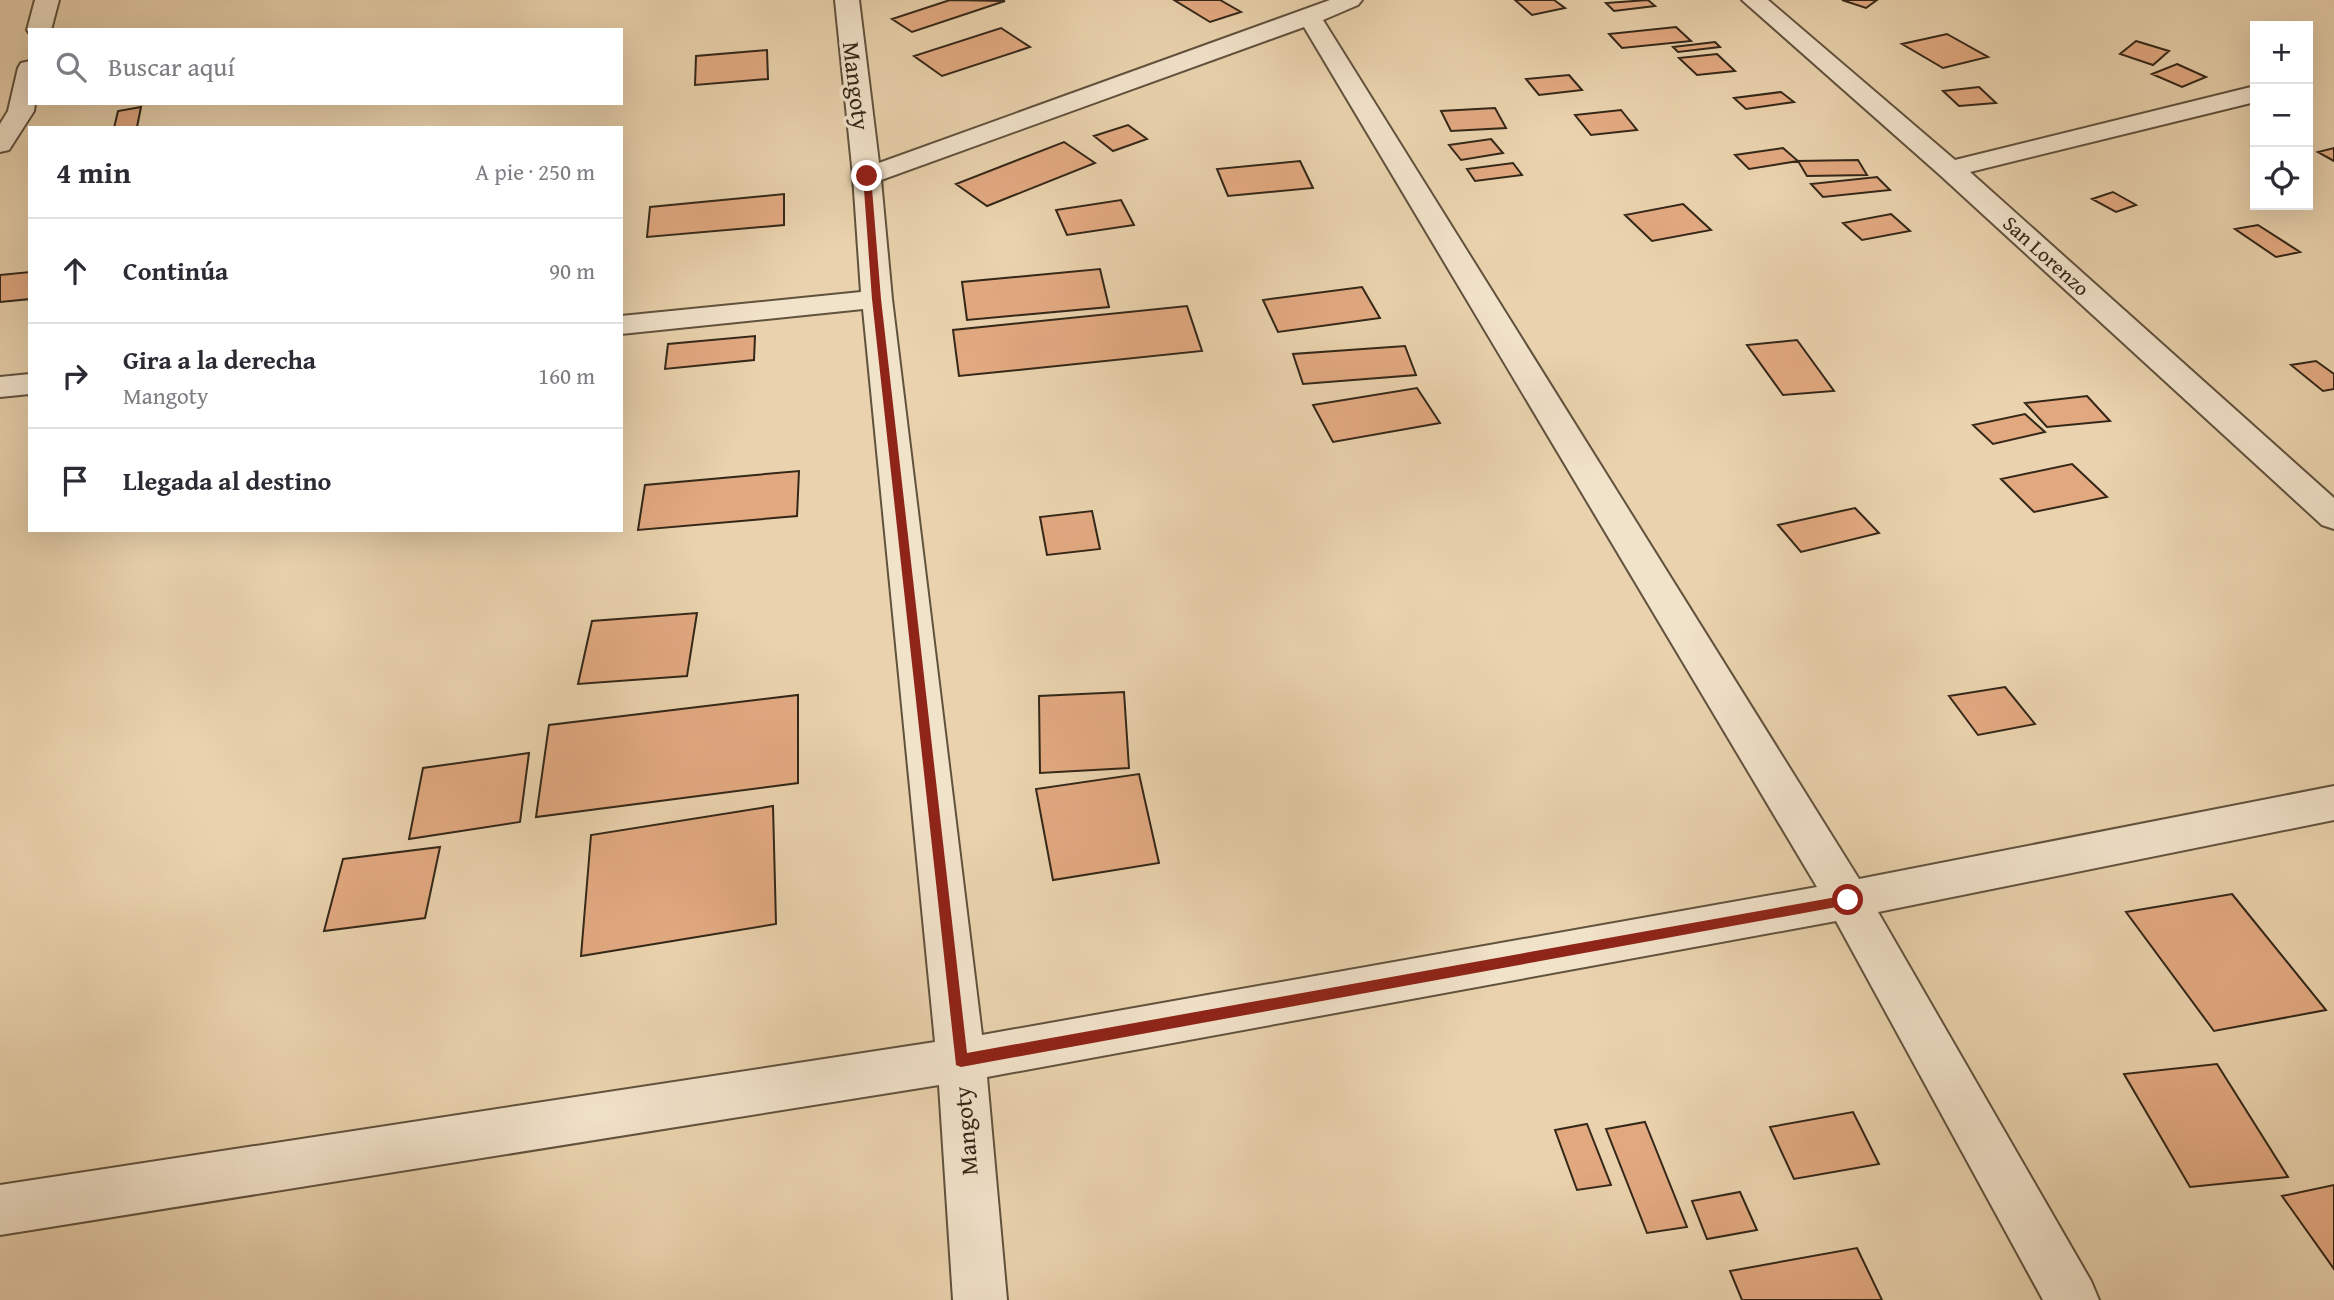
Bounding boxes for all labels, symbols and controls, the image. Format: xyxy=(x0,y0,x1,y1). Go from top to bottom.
map controls xyxy=(2250,21,2313,210)
button: + xyxy=(2250,21,2313,84)
search box xyxy=(28,28,623,105)
street label: Mangoty xyxy=(834,40,879,132)
text: Buscar aquí xyxy=(108,47,235,86)
icon: search xyxy=(52,48,90,86)
button: − xyxy=(2250,84,2313,147)
button: locate xyxy=(2250,147,2313,210)
text: 4 min xyxy=(56,150,131,194)
text: A pie · 250 m xyxy=(475,155,595,188)
route end xyxy=(851,160,882,191)
street label: San Lorenzo xyxy=(1996,208,2097,303)
text: Continúa xyxy=(123,251,228,290)
icon: ahead xyxy=(56,252,94,290)
text: 90 m xyxy=(549,254,595,287)
text: Gira a la derecha xyxy=(123,340,316,379)
icon: right xyxy=(56,357,94,395)
text: 160 m xyxy=(538,359,595,392)
text: Mangoty xyxy=(123,379,208,412)
text: Llegada al destino xyxy=(123,461,331,500)
icon: arrive xyxy=(56,462,94,500)
route start xyxy=(1832,884,1863,915)
street label: Mangoty xyxy=(944,1085,987,1177)

